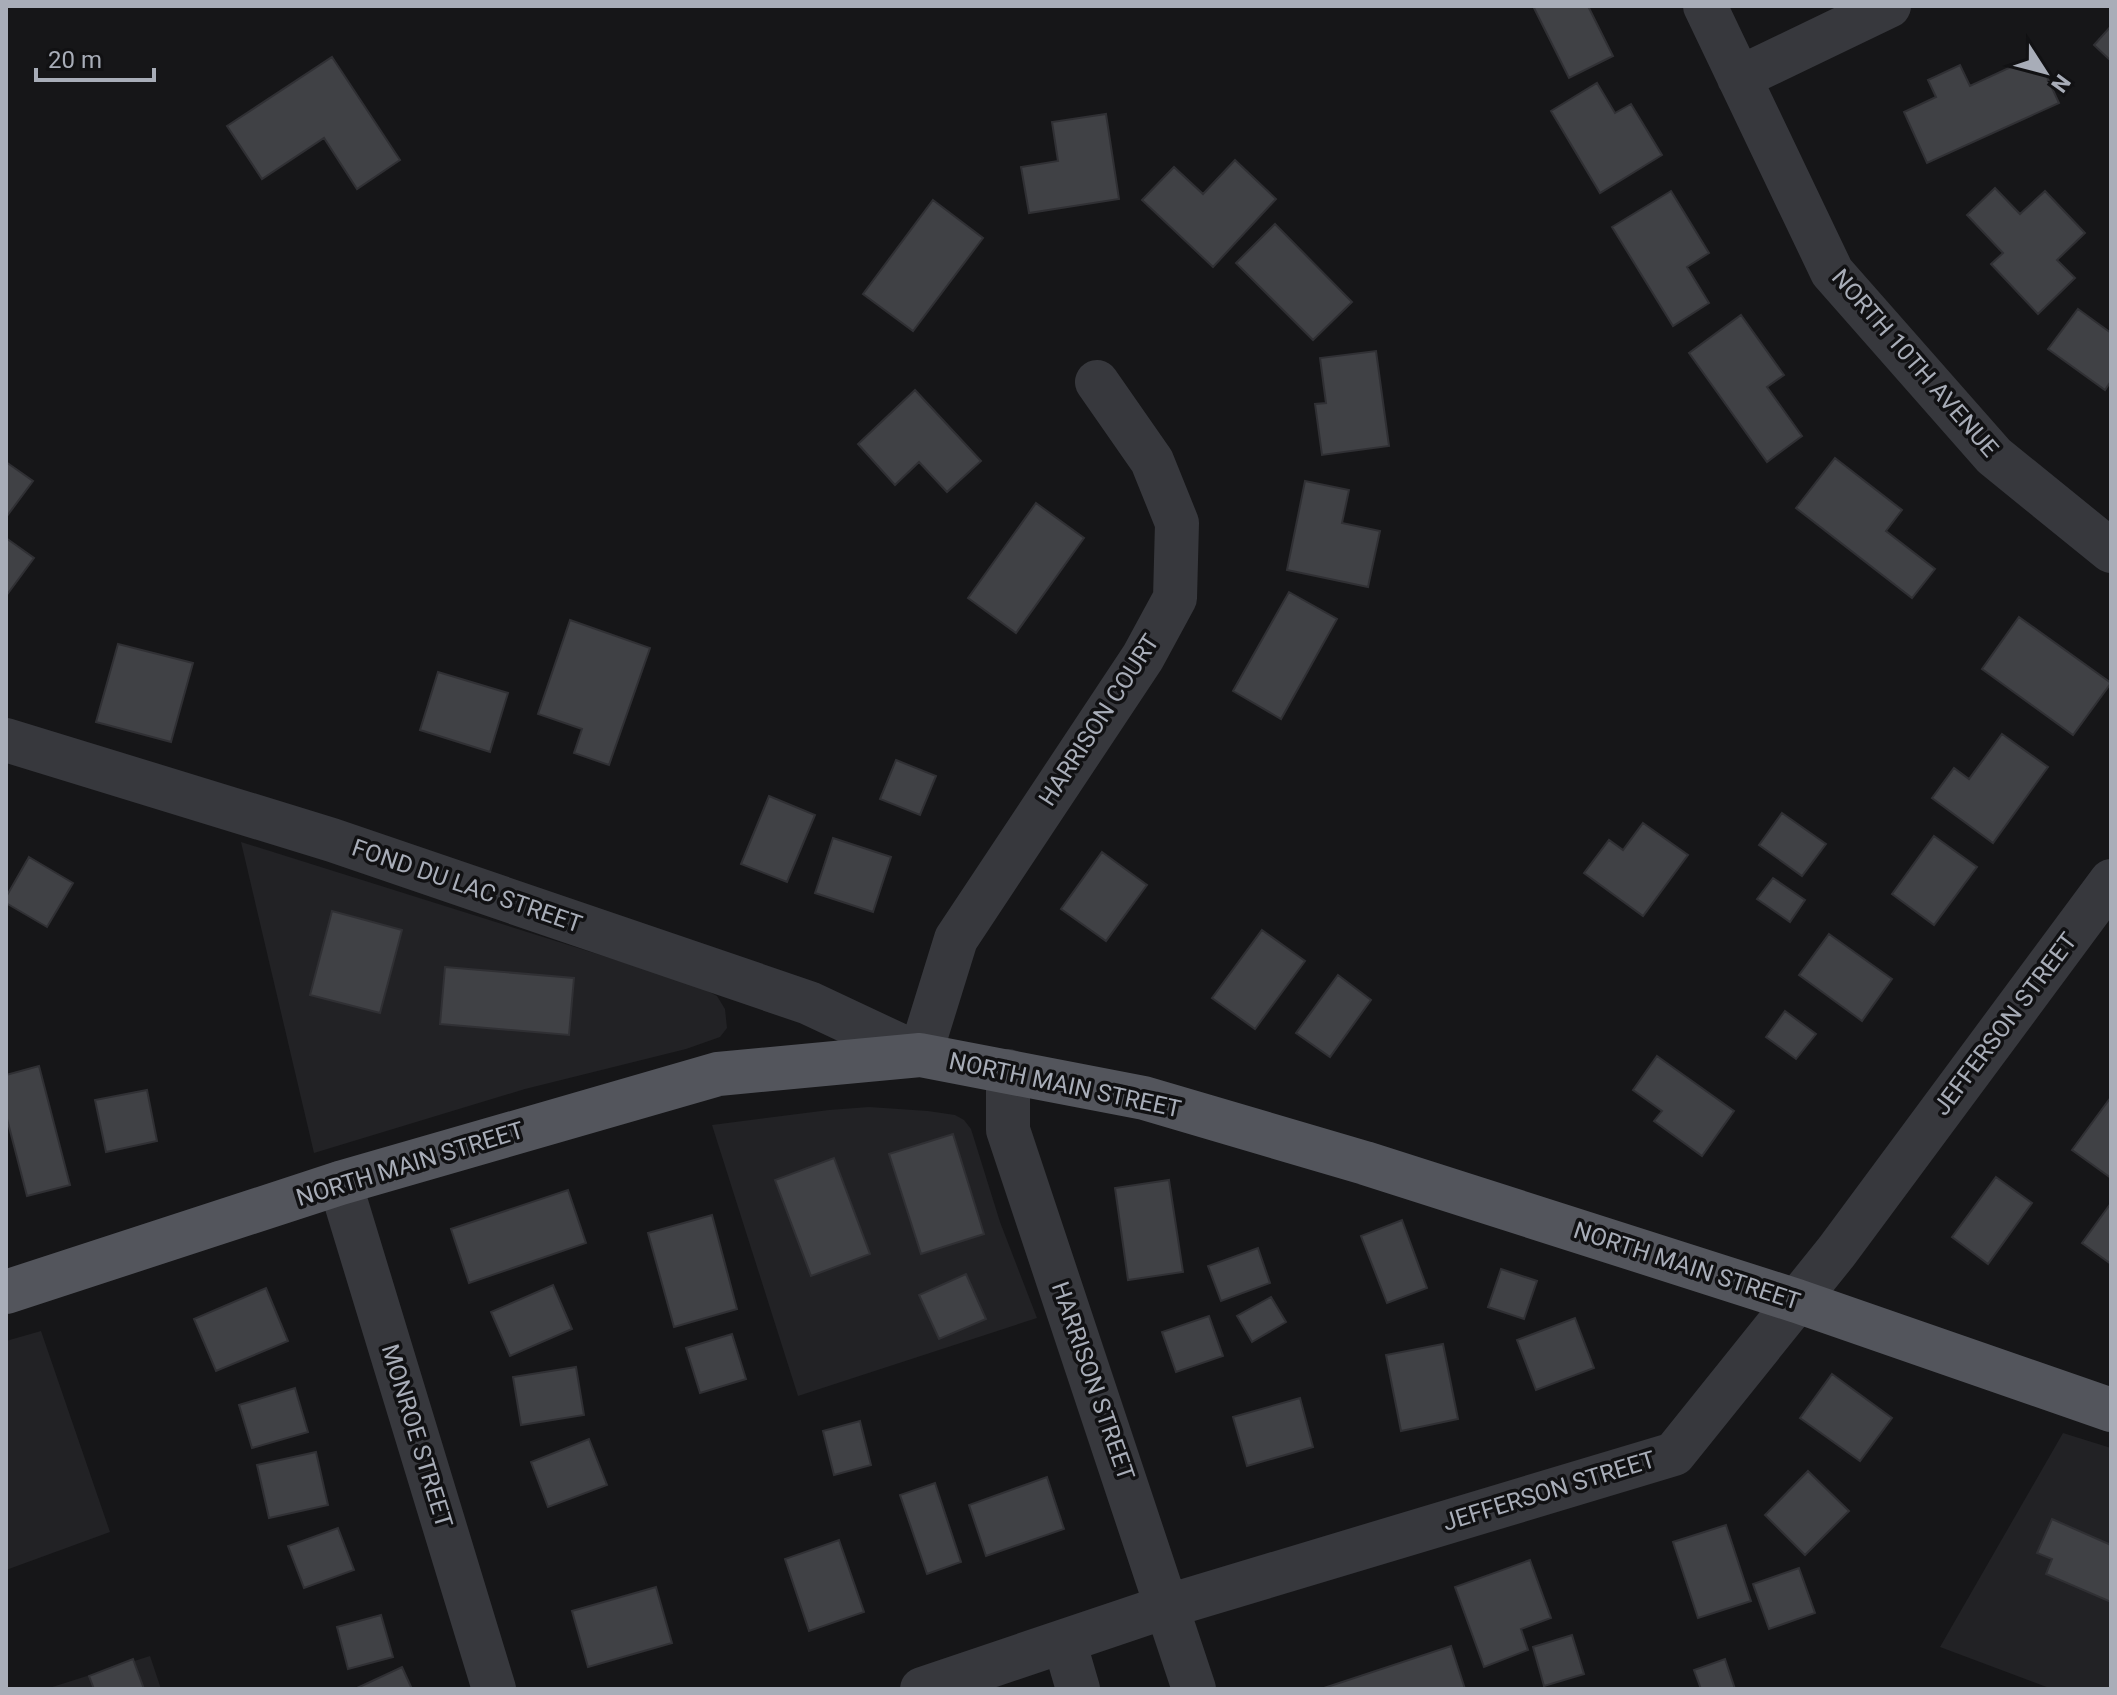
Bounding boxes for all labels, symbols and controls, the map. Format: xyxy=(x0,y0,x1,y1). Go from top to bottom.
scale bar xyxy=(36,32,154,82)
north arrow xyxy=(2005,32,2085,112)
text: 20 m xyxy=(48,46,102,74)
text: N xyxy=(2046,70,2075,97)
street label: NORTH 10TH AVENUE xyxy=(1826,264,2004,462)
street label: HARRISON COURT xyxy=(1033,629,1165,811)
street label: FOND DU LAC STREET xyxy=(348,833,586,939)
street label: JEFFERSON STREET xyxy=(1927,927,2083,1121)
street label: NORTH MAIN STREET xyxy=(946,1047,1184,1123)
street label: NORTH MAIN STREET xyxy=(293,1116,527,1212)
street label: NORTH MAIN STREET xyxy=(1570,1216,1804,1316)
street label: HARRISON STREET xyxy=(1046,1278,1140,1484)
street label: MONROE STREET xyxy=(376,1341,458,1531)
street label: JEFFERSON STREET xyxy=(1439,1445,1659,1537)

